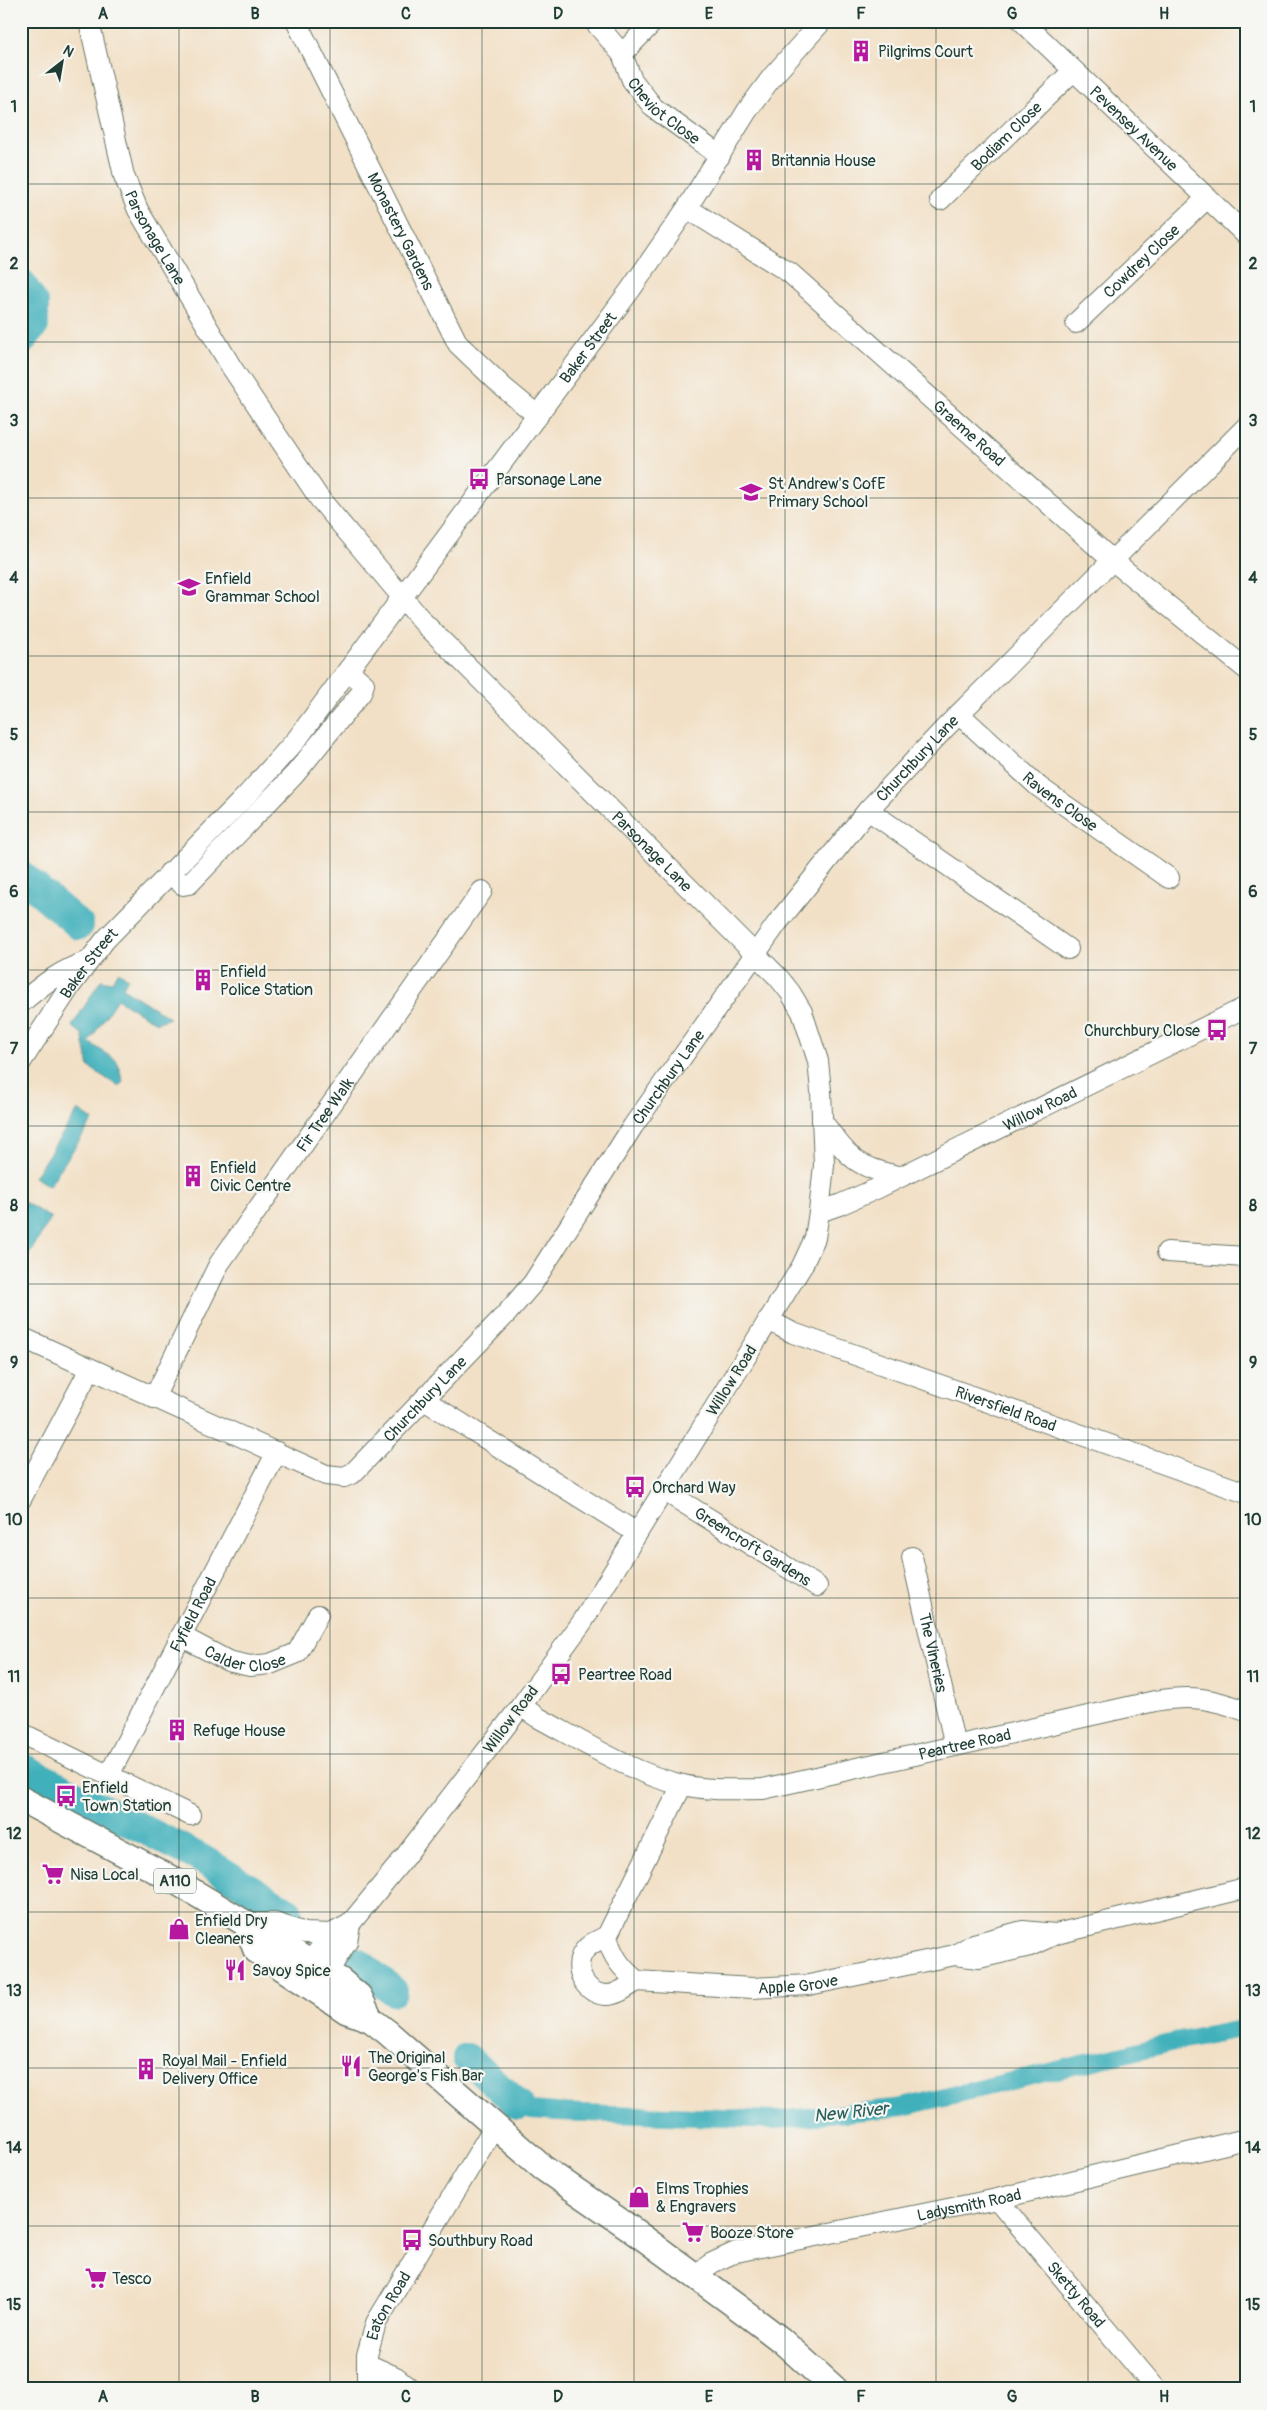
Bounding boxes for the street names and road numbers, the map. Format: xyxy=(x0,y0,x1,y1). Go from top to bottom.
street label: Cheviot Close xyxy=(623,74,704,149)
street label: Pevensey Avenue xyxy=(1085,82,1182,176)
street label: Bodiam Close xyxy=(967,98,1046,175)
street label: Monastery Gardens xyxy=(363,169,438,294)
street label: Parsonage Lane xyxy=(120,188,189,289)
street label: Cowdrey Close xyxy=(1099,220,1184,303)
street label: Baker Street xyxy=(556,308,622,387)
street label: Graeme Road xyxy=(928,396,1009,471)
street label: Churchbury Lane xyxy=(872,711,963,806)
street label: Ravens Close xyxy=(1018,768,1101,836)
street label: Parsonage Lane xyxy=(607,807,696,897)
street label: Baker Street xyxy=(56,924,123,1002)
street label: Churchbury Lane xyxy=(628,1026,709,1129)
street label: Fir Tree Walk xyxy=(292,1074,359,1156)
street label: Willow Road xyxy=(1000,1083,1081,1136)
street label: Willow Road xyxy=(702,1341,762,1420)
street label: Churchbury Lane xyxy=(379,1352,471,1446)
street label: Riversfield Road xyxy=(952,1382,1059,1436)
street label: Greencroft Gardens xyxy=(690,1503,815,1591)
street label: Fyfield Road xyxy=(166,1574,221,1656)
street label: The Vineries xyxy=(914,1611,951,1694)
street label: Calder Close xyxy=(201,1641,289,1677)
street label: Willow Road xyxy=(479,1682,543,1758)
street label: Peartree Road xyxy=(917,1725,1013,1765)
road number: A110 xyxy=(154,1868,196,1894)
street label: Apple Grove xyxy=(757,1970,840,1999)
street label: Ladysmith Road xyxy=(915,2185,1023,2226)
street label: Sketty Road xyxy=(1042,2258,1109,2332)
street label: Eaton Road xyxy=(363,2268,416,2343)

